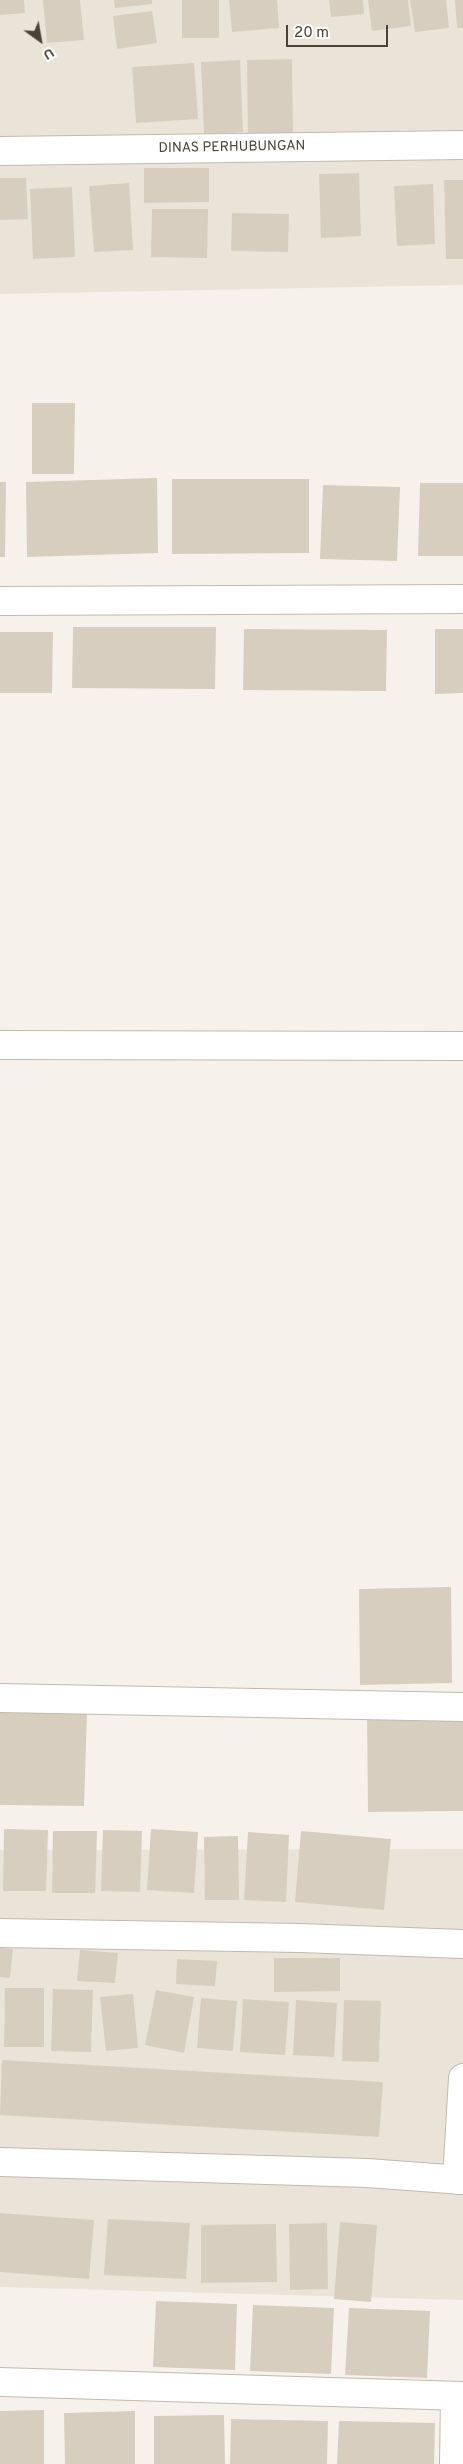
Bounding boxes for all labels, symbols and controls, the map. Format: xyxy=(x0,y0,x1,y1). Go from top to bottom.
north arrow xyxy=(15,15,65,65)
scale bar xyxy=(288,15,390,47)
text: 20 m xyxy=(294,24,329,43)
text: U xyxy=(39,43,57,63)
street label: DINAS PERHUBUNGAN xyxy=(158,138,306,158)

